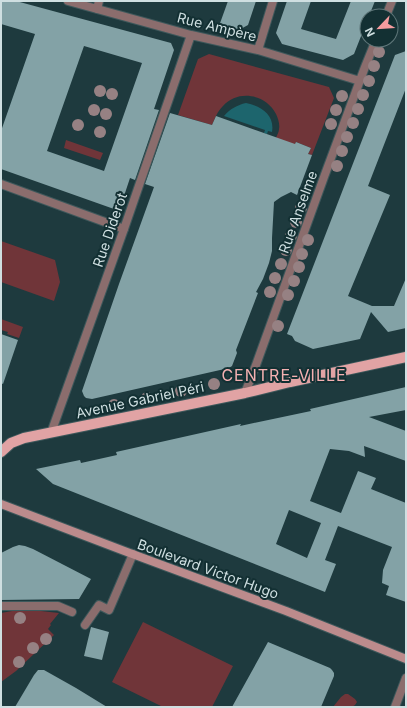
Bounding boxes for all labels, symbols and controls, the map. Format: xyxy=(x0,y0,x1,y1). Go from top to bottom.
street label: Rue Ampère xyxy=(176,8,259,45)
north arrow xyxy=(359,8,399,48)
text: N xyxy=(362,25,378,39)
street label: Rue Anselme xyxy=(275,168,320,255)
street label: Rue Diderot xyxy=(89,190,130,269)
district label: CENTRE-VILLE xyxy=(221,365,347,385)
street label: Avenue Gabriel Péri xyxy=(74,378,205,421)
street label: Boulevard Victor Hugo xyxy=(135,535,281,602)

